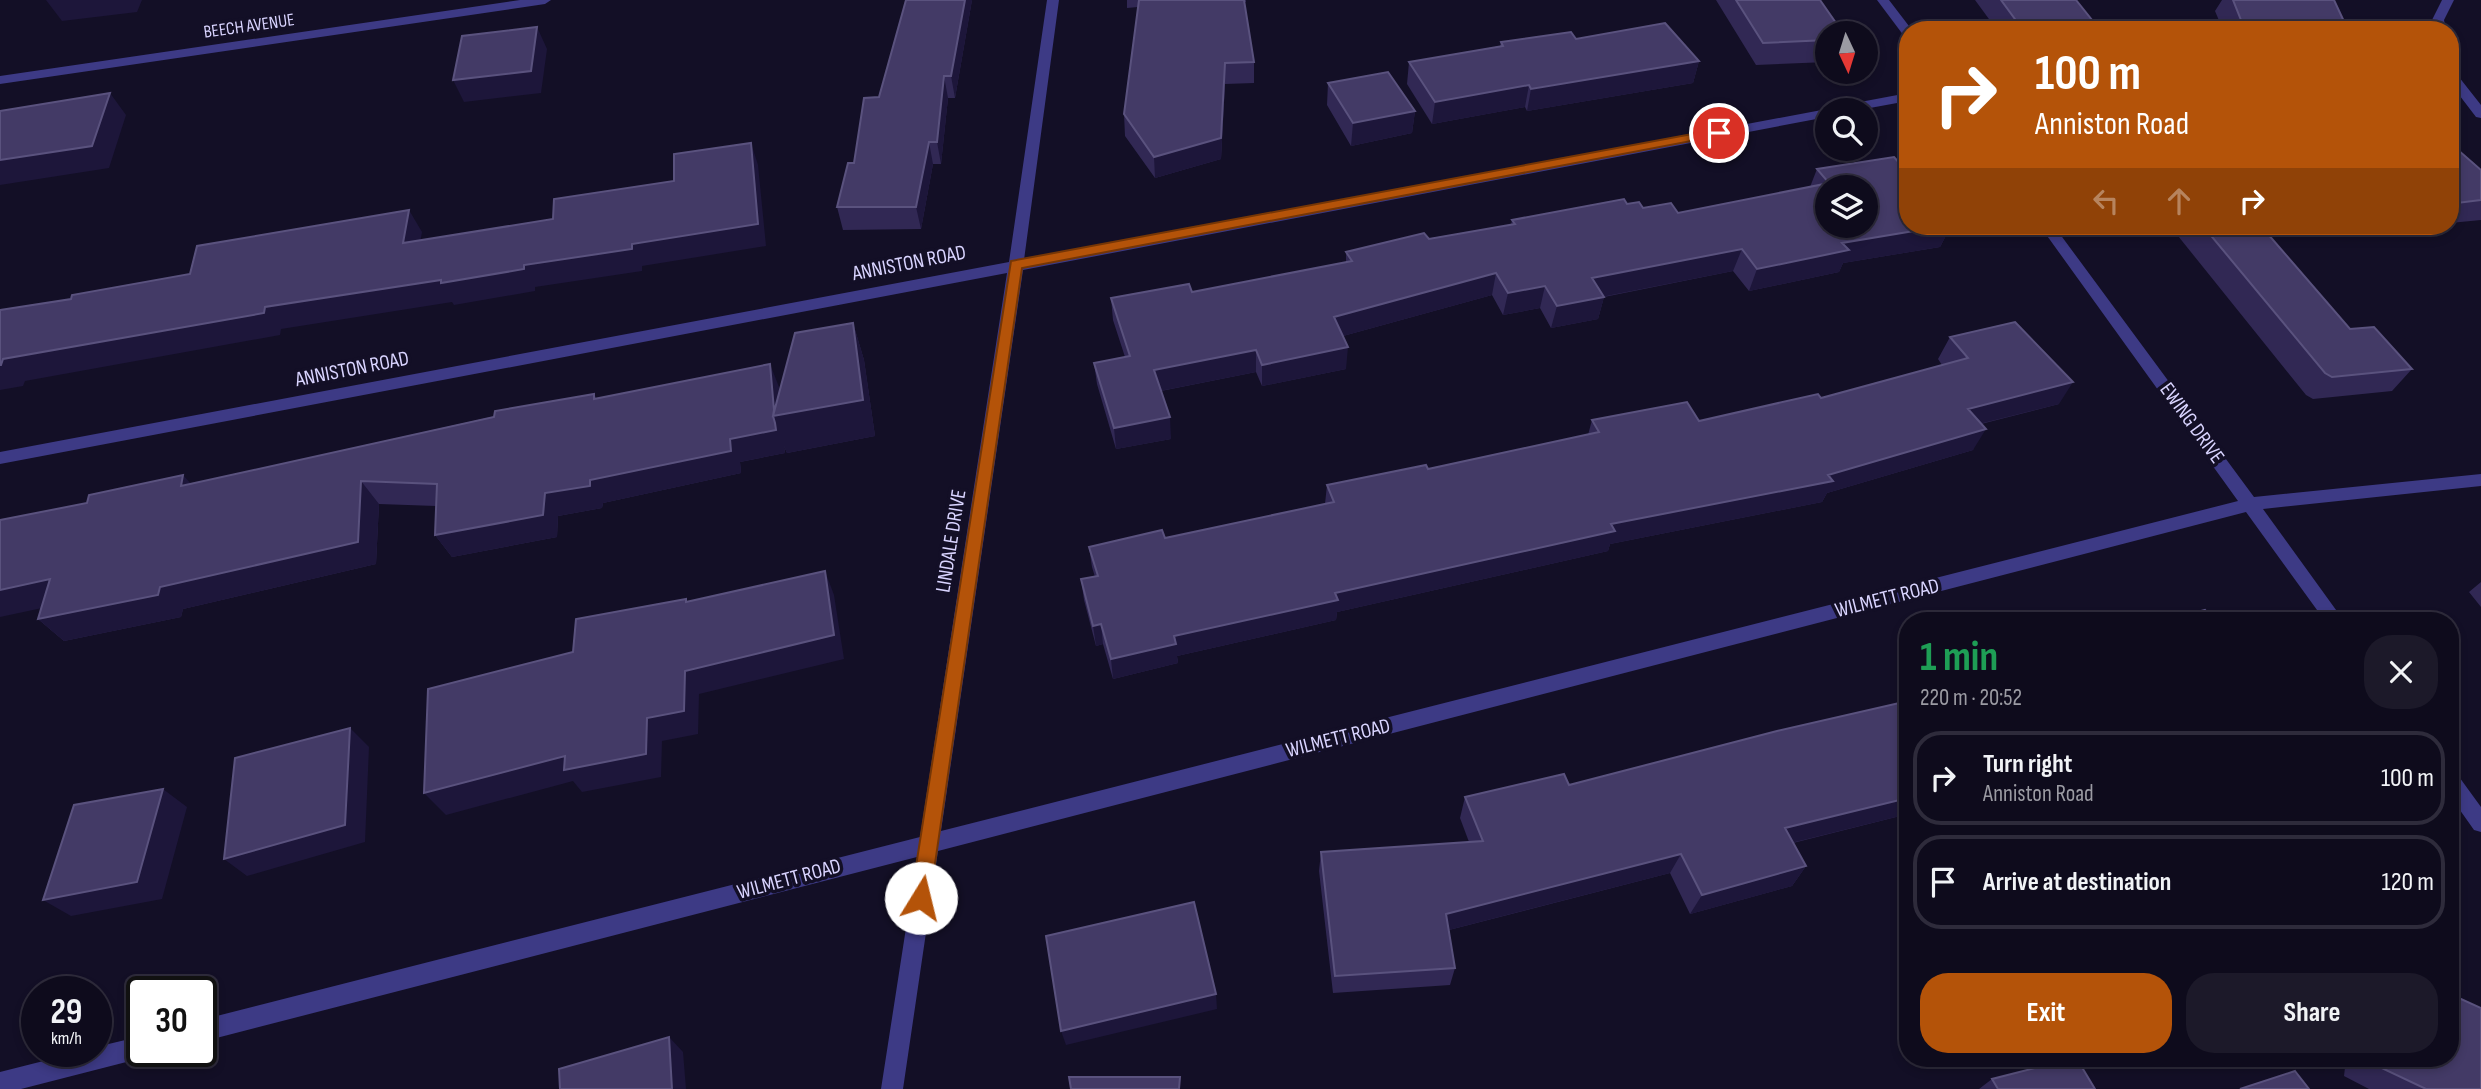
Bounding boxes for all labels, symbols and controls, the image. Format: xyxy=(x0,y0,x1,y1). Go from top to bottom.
street label: BEECH AVENUE xyxy=(202,9,296,43)
north arrow xyxy=(1815,21,1878,84)
map controls xyxy=(1815,21,1878,238)
text: 100 m xyxy=(2035,45,2141,104)
icon: right xyxy=(1920,49,2011,140)
button: search xyxy=(1815,98,1878,161)
pin xyxy=(1689,103,1749,163)
text: Anniston Road xyxy=(2035,105,2189,144)
icon: arrive xyxy=(1700,114,1738,152)
button: layers xyxy=(1815,175,1878,238)
icon: left xyxy=(2087,182,2125,220)
icon: ahead xyxy=(2160,182,2198,220)
icon: right xyxy=(2233,182,2271,220)
street label: ANNISTON ROAD xyxy=(849,240,968,286)
street label: ANNISTON ROAD xyxy=(292,346,411,392)
street label: EWING DRIVE xyxy=(2154,378,2230,468)
street label: LINDALE DRIVE xyxy=(931,488,971,594)
street label: WILMETT ROAD xyxy=(1832,573,1942,623)
text: 1 min xyxy=(1920,632,1998,683)
button: close xyxy=(2364,635,2438,709)
text: 220 m · 20:52 xyxy=(1920,684,2022,712)
street label: WILMETT ROAD xyxy=(1283,713,1393,763)
text: Turn right xyxy=(1983,749,2072,780)
icon: right xyxy=(1924,759,1962,797)
text: 100 m xyxy=(2381,763,2434,794)
text: Anniston Road xyxy=(1983,780,2094,808)
street label: WILMETT ROAD xyxy=(734,853,844,905)
position arrow xyxy=(884,861,958,935)
icon: arrive xyxy=(1924,863,1962,901)
text: Arrive at destination xyxy=(1983,867,2171,898)
text: 120 m xyxy=(2381,867,2434,898)
button: Exit xyxy=(1920,973,2172,1053)
button: Share xyxy=(2186,973,2438,1053)
speed limit sign: 30 xyxy=(126,976,217,1067)
text: 29 xyxy=(51,991,82,1034)
text: km/h xyxy=(51,1028,82,1049)

